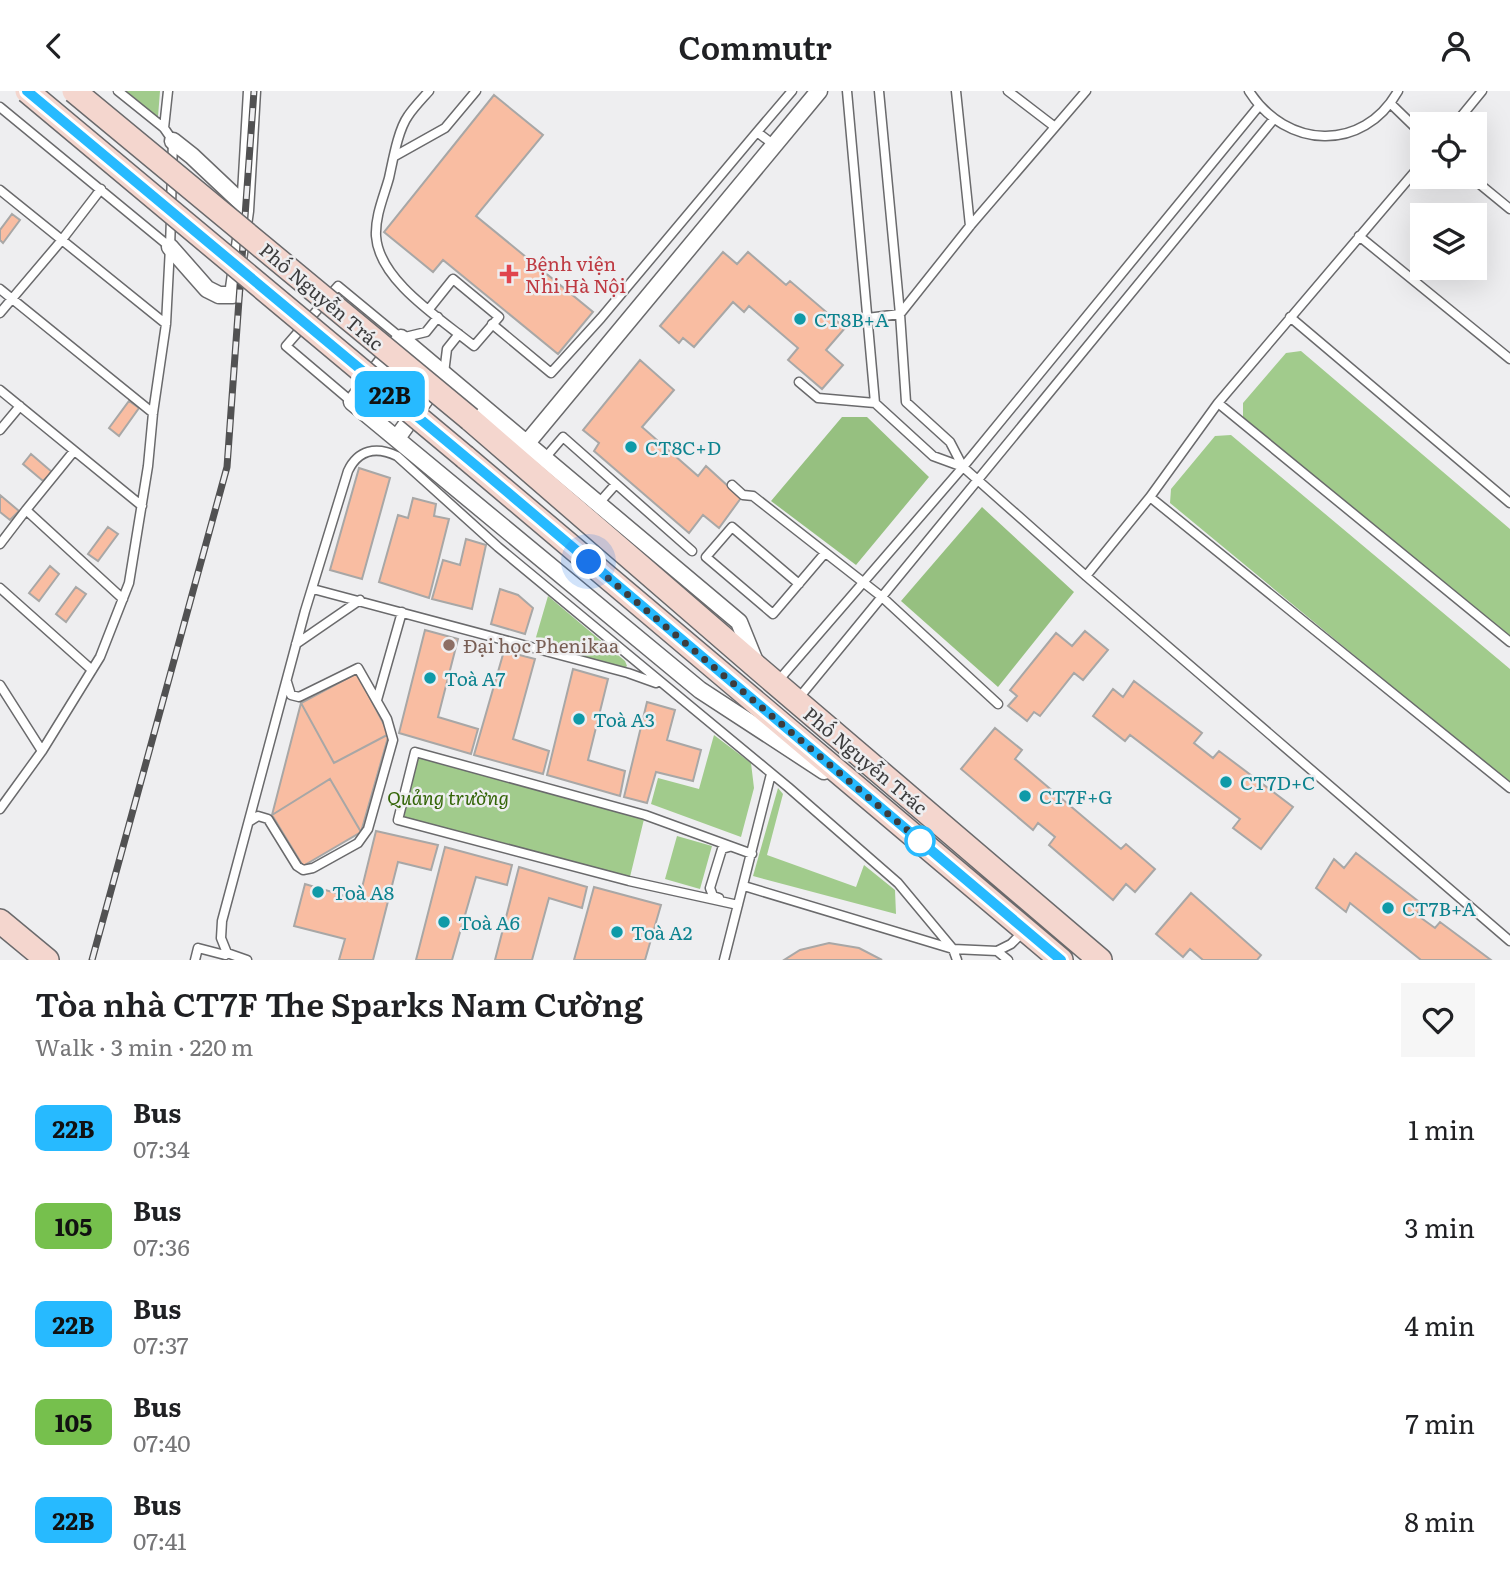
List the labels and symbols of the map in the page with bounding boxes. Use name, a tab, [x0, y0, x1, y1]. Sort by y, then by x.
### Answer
street label: Phố Nguyễn Trác	[254, 236, 390, 356]
place label: Bệnh viện Nhi Hà Nội	[525, 249, 626, 299]
marker: Bệnh viện Nhi Hà Nội	[499, 264, 519, 284]
place label: CT8B+A	[814, 305, 889, 333]
marker: CT8B+A	[792, 311, 808, 327]
line badge: 22B	[350, 371, 430, 417]
place label: CT8C+D	[645, 433, 721, 461]
marker: CT8C+D	[623, 439, 639, 455]
your location	[571, 544, 606, 579]
place label: Đại học Phenikaa	[463, 631, 620, 659]
marker: Đại học Phenikaa	[441, 637, 457, 653]
place label: Toà A7	[444, 664, 506, 692]
marker: Toà A7	[422, 670, 438, 686]
street label: Phố Nguyễn Trác	[798, 700, 934, 820]
place label: Toà A3	[593, 705, 655, 733]
marker: Toà A3	[571, 711, 587, 727]
place label: CT7D+C	[1240, 768, 1315, 796]
marker: CT7D+C	[1218, 774, 1234, 790]
place label: CT7F+G	[1039, 782, 1112, 810]
park label: Quảng trường	[387, 783, 509, 811]
marker: CT7F+G	[1017, 788, 1033, 804]
unlabelled marker	[905, 826, 935, 856]
place label: Toà A8	[332, 878, 394, 906]
marker: Toà A8	[310, 884, 326, 900]
place label: CT7B+A	[1402, 894, 1476, 922]
marker: CT7B+A	[1380, 900, 1396, 916]
place label: Toà A6	[458, 908, 520, 936]
marker: Toà A6	[436, 914, 452, 930]
place label: Toà A2	[631, 918, 692, 946]
marker: Toà A2	[609, 924, 625, 940]

